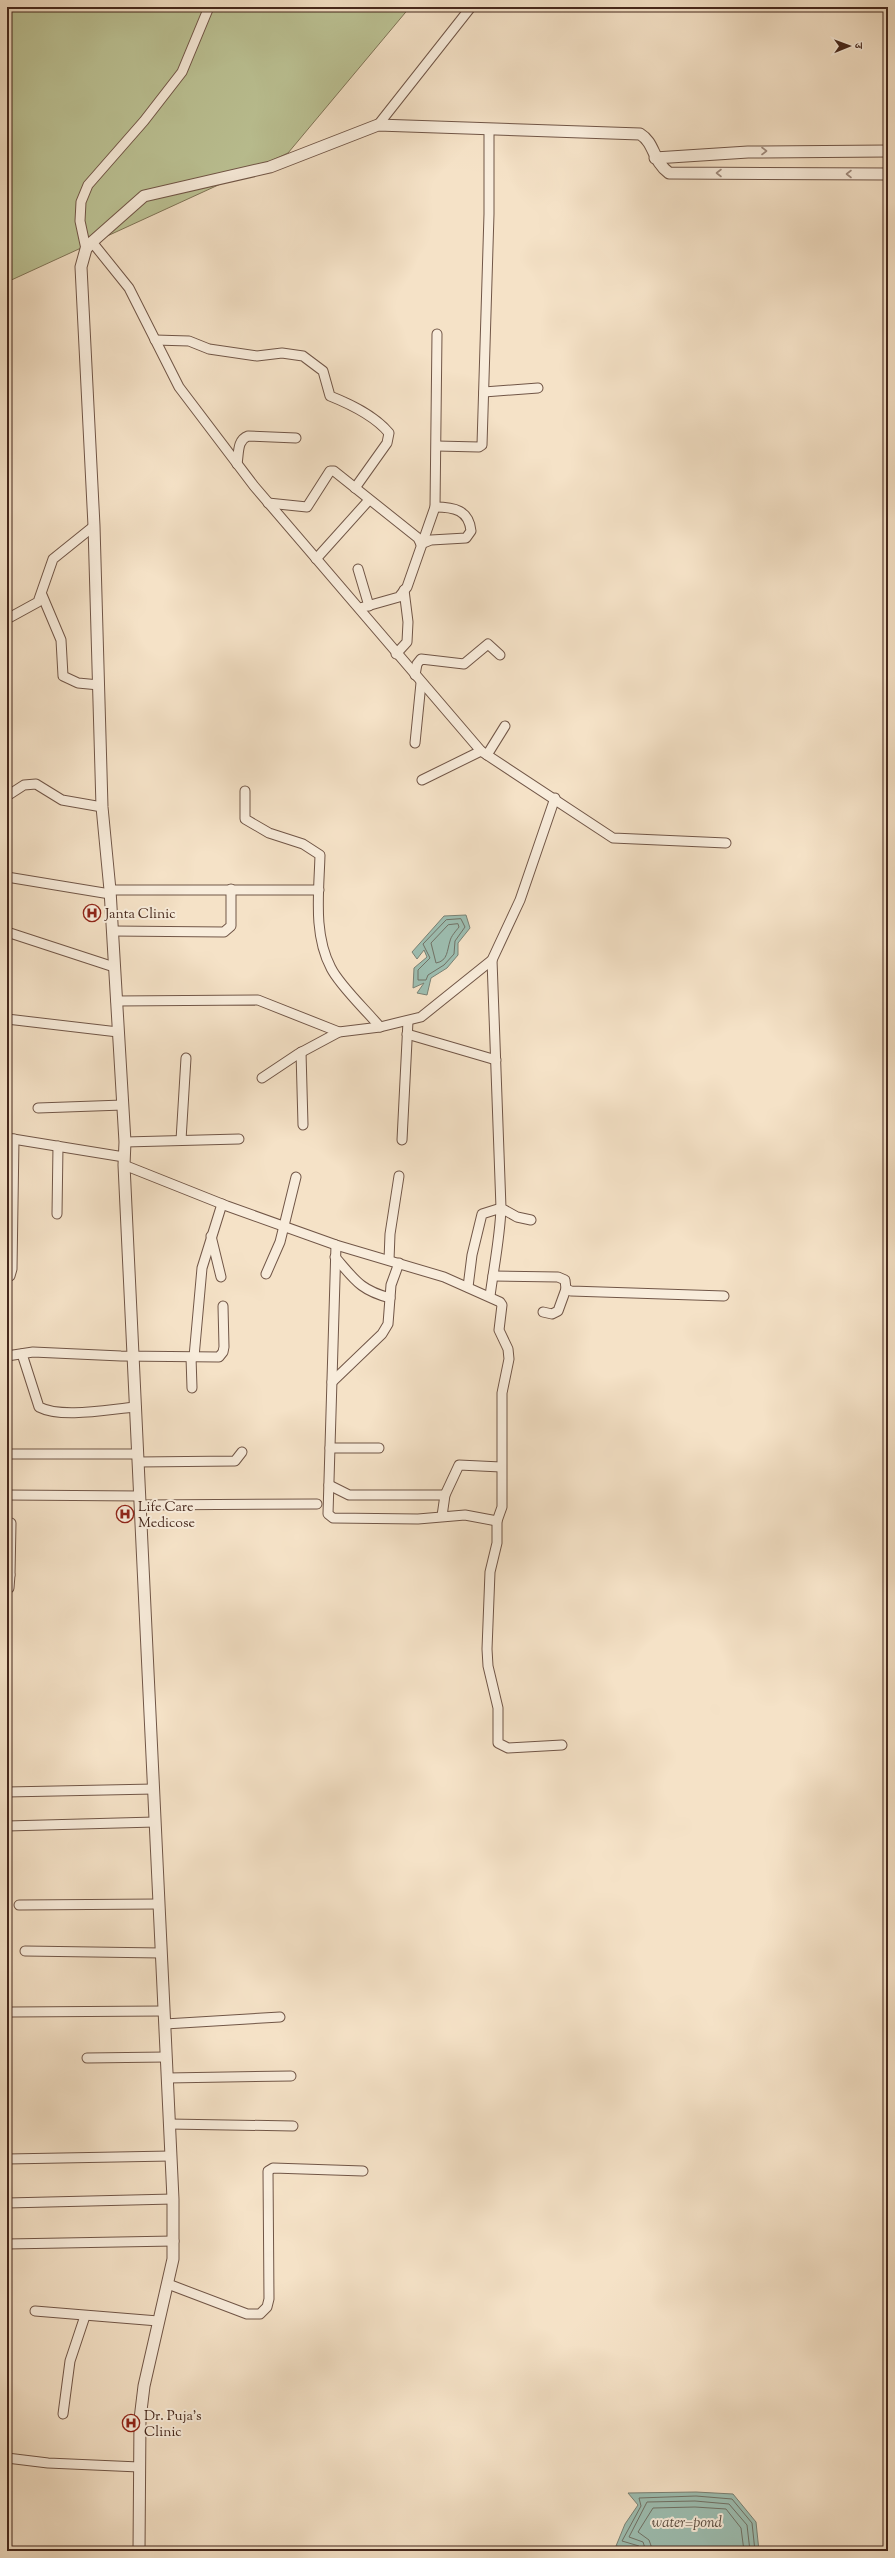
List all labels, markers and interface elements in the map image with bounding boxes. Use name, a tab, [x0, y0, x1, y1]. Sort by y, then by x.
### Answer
north arrow	[829, 26, 869, 66]
text: उ	[850, 42, 866, 50]
one-way arrow	[761, 147, 767, 156]
one-way arrow	[716, 169, 722, 177]
one-way arrow	[846, 170, 852, 178]
hospital icon: Janta Clinic	[82, 903, 102, 923]
place label: Janta Clinic	[104, 905, 176, 925]
place label: Life Care Medicose	[138, 1498, 195, 1534]
hospital icon: Life Care Medicose	[115, 1504, 135, 1524]
place label: Dr. Puja's Clinic	[144, 2407, 201, 2443]
hospital icon: Dr. Puja's Clinic	[121, 2413, 141, 2433]
water label: water=pond	[652, 2513, 723, 2534]

